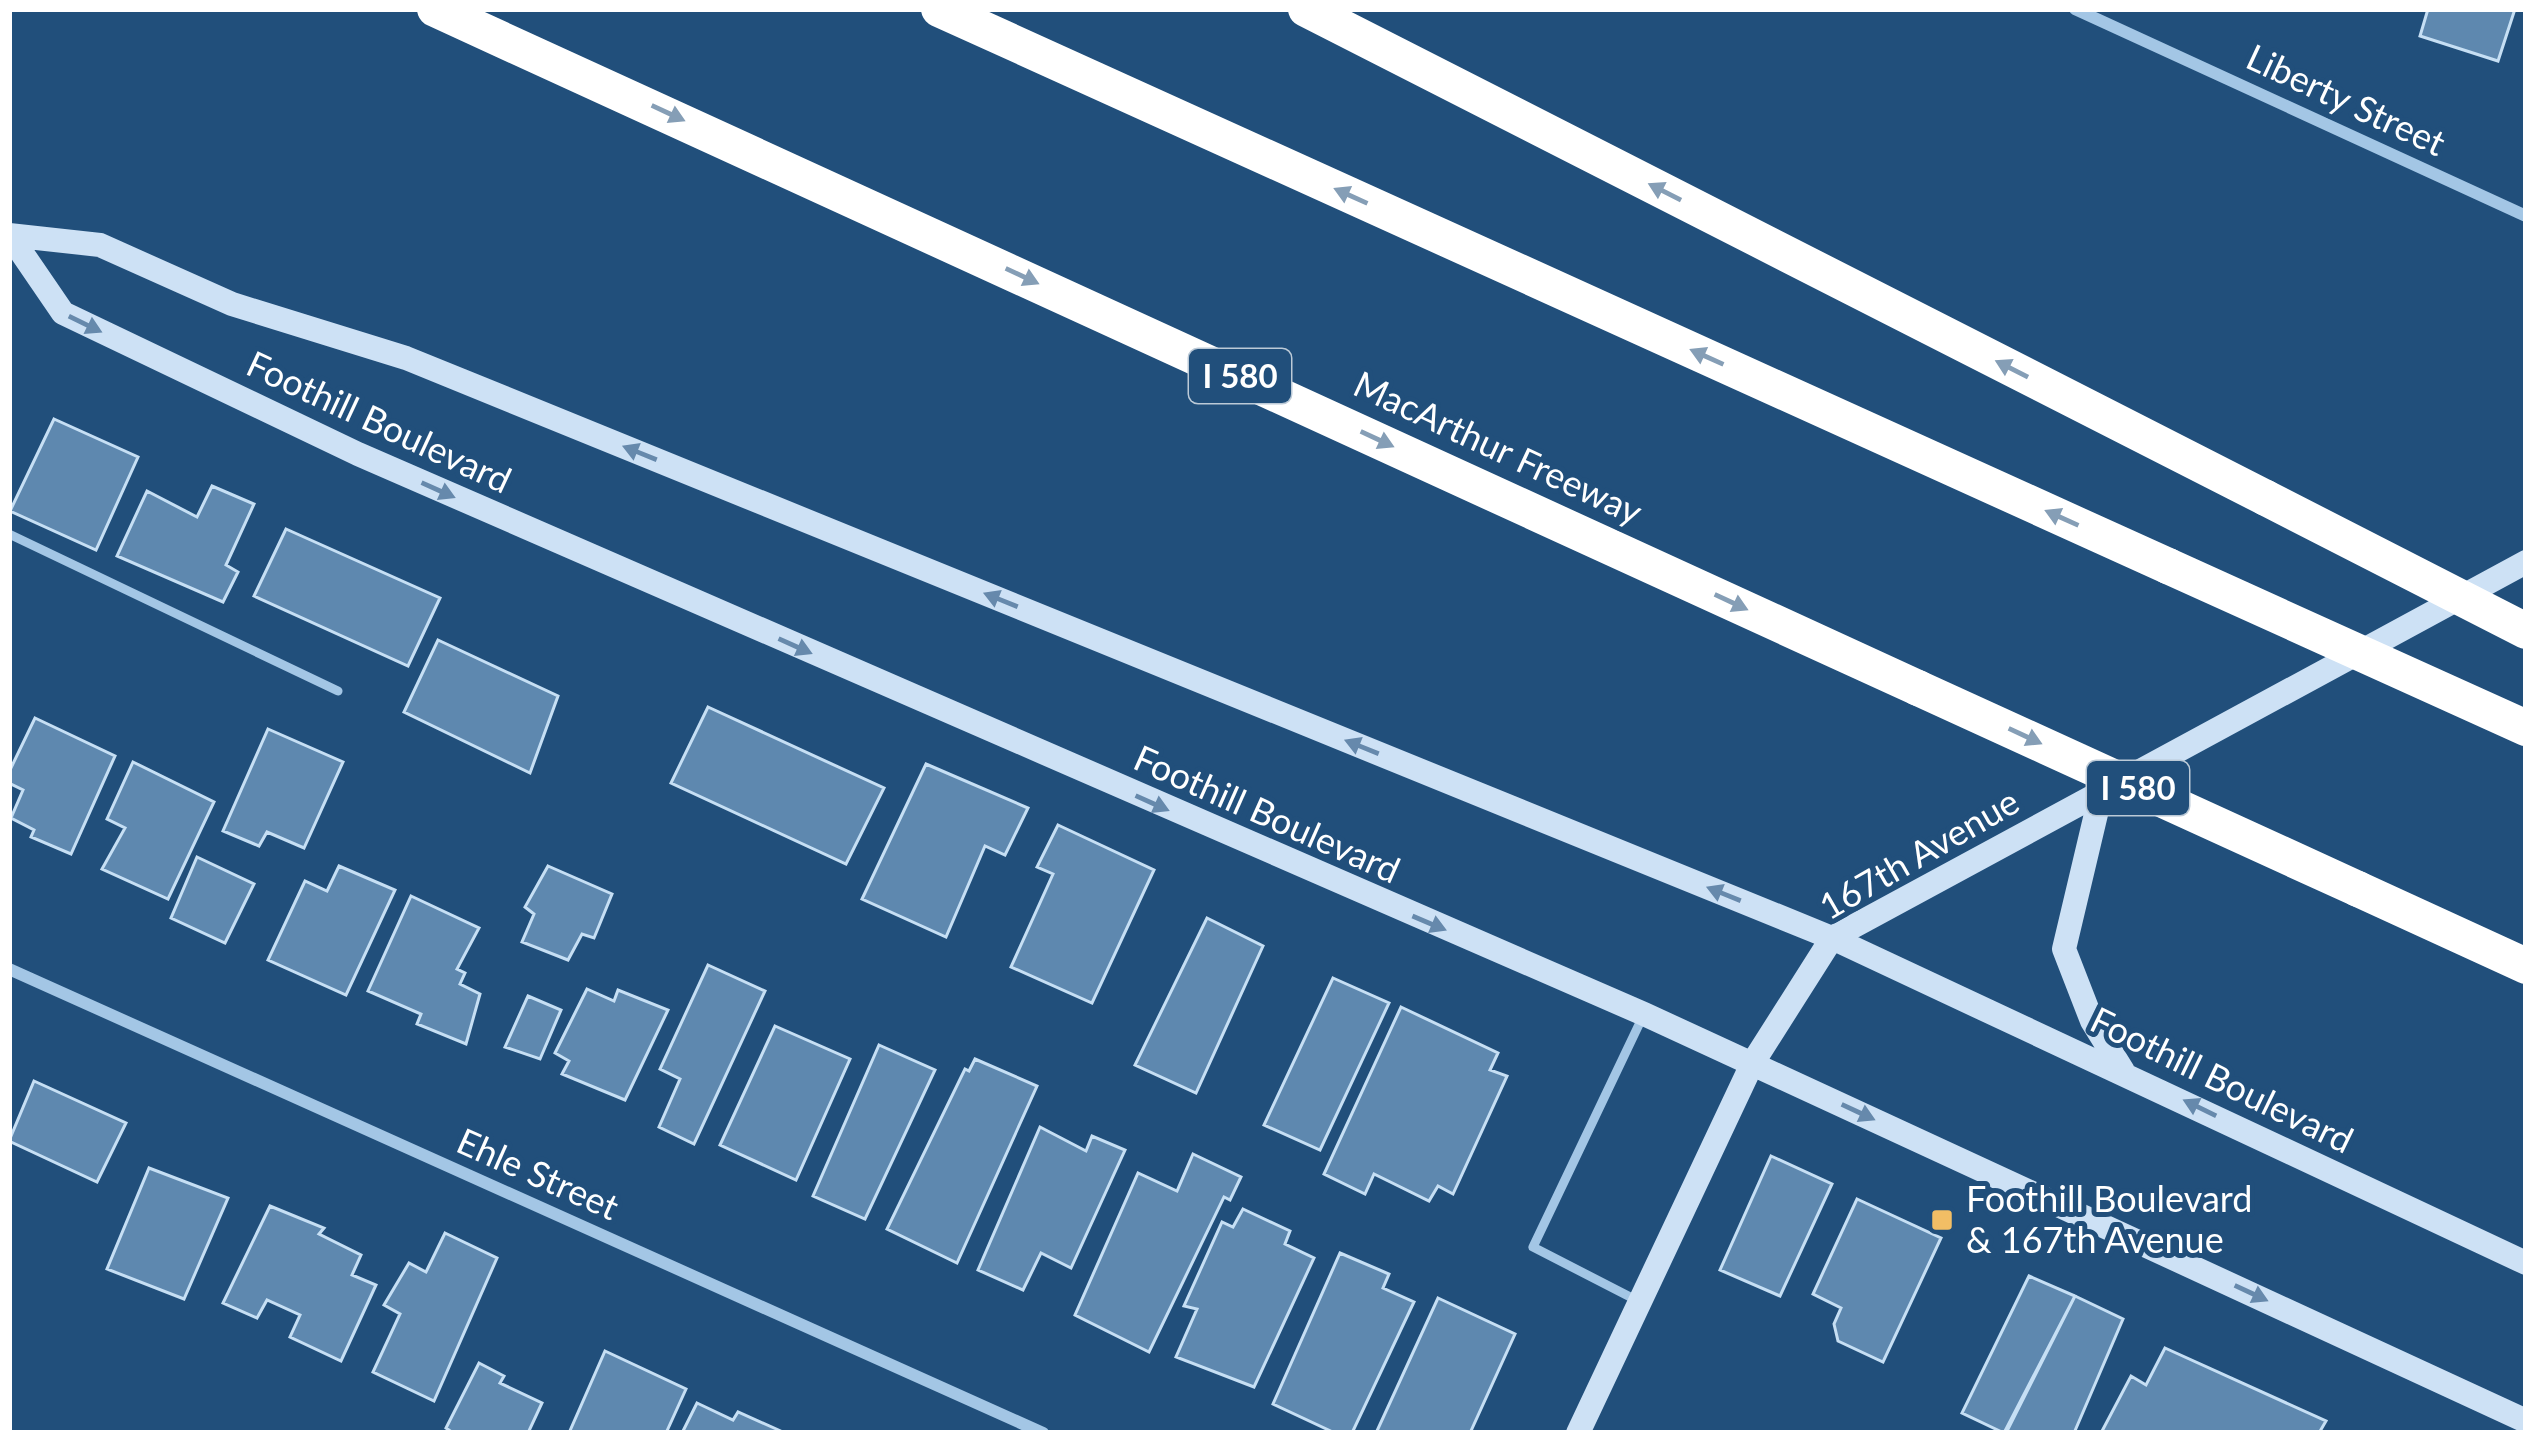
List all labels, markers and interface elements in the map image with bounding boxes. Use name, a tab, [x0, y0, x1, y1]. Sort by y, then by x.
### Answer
street label: Liberty Street	[2240, 34, 2453, 164]
one-way arrow	[651, 104, 686, 124]
one-way arrow	[1648, 182, 1682, 202]
one-way arrow	[1334, 185, 1369, 205]
one-way arrow	[1005, 266, 1040, 286]
one-way arrow	[68, 314, 103, 334]
street label: Foothill Boulevard	[240, 341, 518, 502]
one-way arrow	[1689, 346, 1724, 366]
road number: I 580	[1189, 349, 1291, 403]
one-way arrow	[1995, 359, 2030, 379]
street label: MacArthur Freeway	[1347, 361, 1650, 533]
one-way arrow	[1360, 429, 1395, 449]
one-way arrow	[622, 443, 658, 462]
one-way arrow	[421, 480, 456, 500]
one-way arrow	[2044, 507, 2079, 527]
one-way arrow	[983, 590, 1019, 609]
one-way arrow	[1714, 592, 1749, 612]
one-way arrow	[778, 637, 813, 657]
one-way arrow	[2008, 726, 2043, 746]
street label: Foothill Boulevard	[1128, 735, 1407, 891]
one-way arrow	[1344, 737, 1380, 756]
road number: I 580	[2087, 761, 2189, 815]
street label: 167th Avenue	[1811, 778, 2026, 928]
one-way arrow	[1135, 794, 1170, 814]
one-way arrow	[1705, 884, 1741, 903]
one-way arrow	[1412, 914, 1448, 933]
street label: Foothill Boulevard	[2084, 997, 2361, 1162]
one-way arrow	[2183, 1099, 2217, 1119]
one-way arrow	[1841, 1103, 1876, 1123]
street label: Ehle Street	[451, 1118, 626, 1228]
place label: Foothill Boulevard & 167th Avenue	[1966, 1176, 2252, 1261]
marker: Foothill Boulevard & 167th Avenue	[1929, 1207, 1955, 1233]
one-way arrow	[2234, 1283, 2269, 1303]

